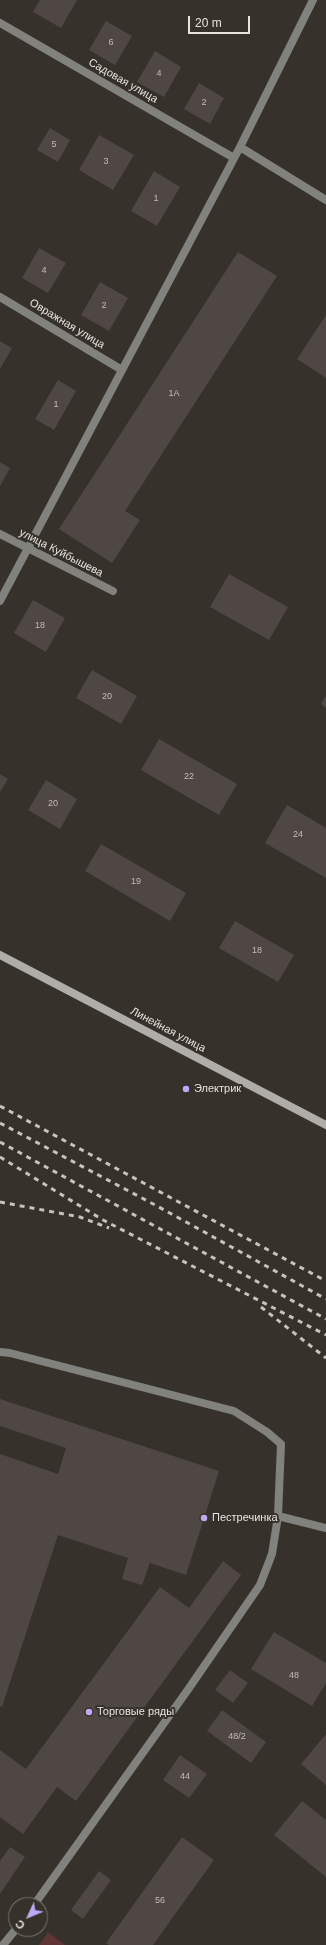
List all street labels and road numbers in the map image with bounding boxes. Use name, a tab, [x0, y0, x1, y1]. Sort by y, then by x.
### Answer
street label: Садовая улица	[86, 56, 160, 106]
street label: Овражная улица	[27, 296, 107, 352]
street label: улица Куйбышева	[17, 526, 105, 580]
street label: Линейная улица	[128, 1005, 208, 1055]

